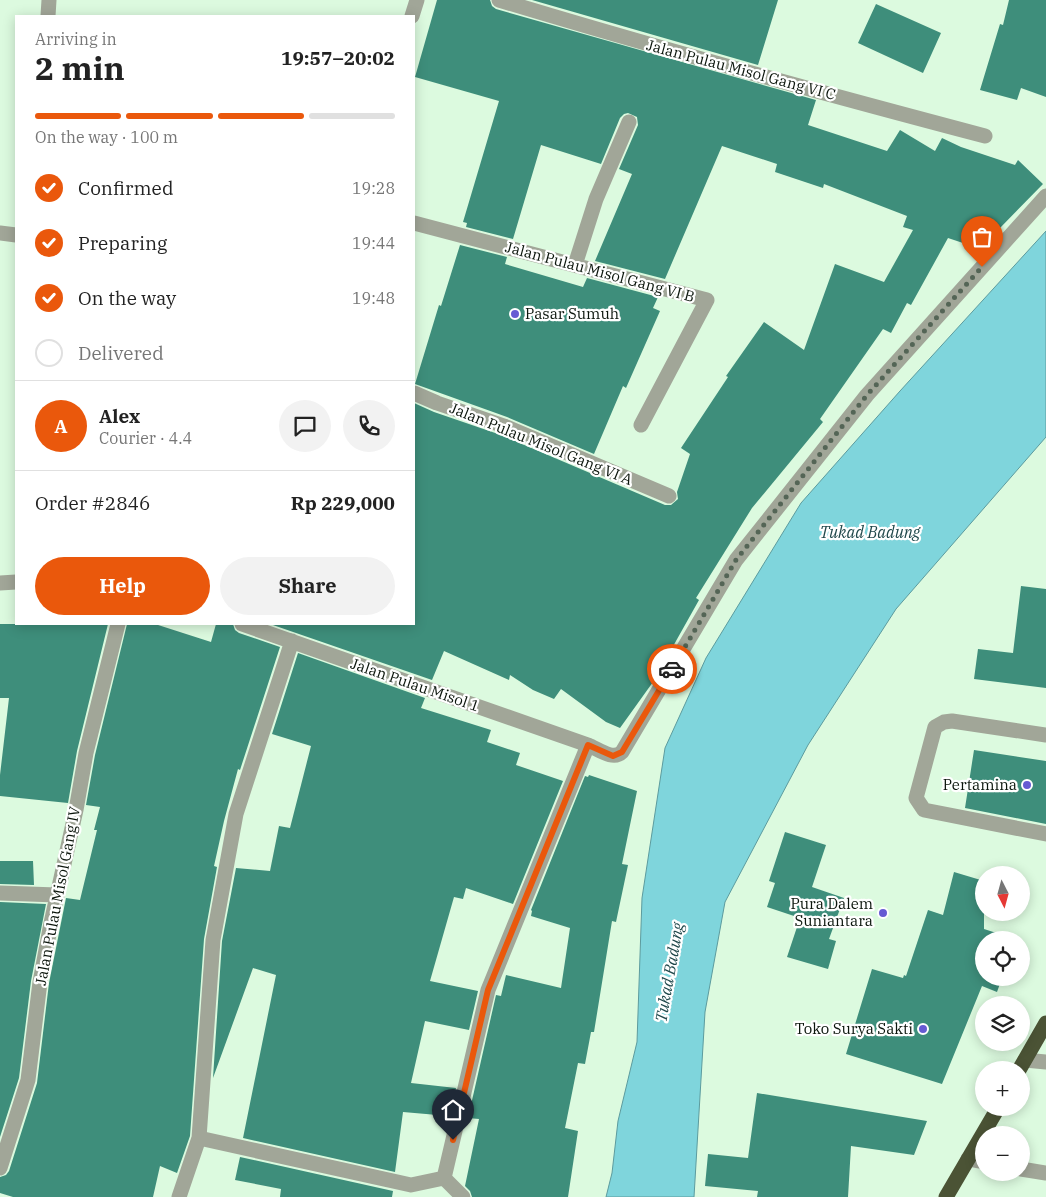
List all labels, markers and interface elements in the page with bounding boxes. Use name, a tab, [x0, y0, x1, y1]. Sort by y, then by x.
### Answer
text: Arriving in	[35, 29, 117, 49]
street label: Jalan Pulau Misol Gang VI C	[644, 35, 838, 104]
text: 19:57–20:02	[281, 46, 395, 70]
text: 2 min	[35, 47, 125, 89]
text: On the way · 100 m	[35, 127, 178, 147]
icon: check	[35, 174, 63, 202]
text: Confirmed	[78, 176, 173, 200]
text: 19:28	[352, 178, 395, 198]
pin	[961, 216, 1003, 267]
icon: bag	[968, 223, 996, 251]
icon: check	[35, 229, 63, 257]
text: Preparing	[78, 231, 167, 255]
text: 19:44	[352, 233, 395, 253]
street label: Jalan Pulau Misol Gang VI B	[503, 237, 697, 306]
icon: check	[35, 284, 63, 312]
text: On the way	[78, 286, 176, 310]
text: 19:48	[352, 288, 395, 308]
place label: Pasar Sumuh	[525, 304, 619, 323]
marker: Pasar Sumuh	[509, 308, 521, 320]
text: Delivered	[78, 341, 164, 365]
street label: Jalan Pulau Misol Gang VI A	[447, 398, 636, 489]
button: chat	[279, 400, 331, 452]
button: phone	[343, 400, 395, 452]
text: Alex	[99, 404, 140, 428]
text: A	[54, 414, 68, 438]
text: Courier · 4.4	[99, 428, 192, 448]
text: Order #2846	[35, 491, 150, 515]
text: Rp 229,000	[291, 491, 395, 515]
water label: Tukad Badung	[820, 522, 921, 542]
button: Help	[35, 557, 210, 615]
button: Share	[220, 557, 395, 615]
courier	[647, 644, 697, 694]
street label: Jalan Pulau Misol 1	[348, 654, 482, 716]
icon: car	[658, 655, 686, 683]
place label: Pertamina	[943, 775, 1017, 794]
marker: Pertamina	[1021, 779, 1033, 791]
street label: Jalan Pulau Misol Gang IV	[31, 805, 84, 987]
north arrow	[975, 866, 1030, 921]
map controls	[975, 866, 1030, 1181]
place label: Pura Dalem Suniantara	[790, 894, 873, 930]
marker: Pura Dalem Suniantara	[877, 907, 889, 919]
water label: Tukad Badung	[650, 920, 688, 1023]
button: locate	[975, 931, 1030, 986]
button: layers	[975, 996, 1030, 1051]
place label: Toko Surya Sakti	[795, 1019, 913, 1038]
marker: Toko Surya Sakti	[917, 1023, 929, 1035]
button: +	[975, 1061, 1030, 1116]
pin	[432, 1089, 474, 1140]
icon: home	[439, 1096, 467, 1124]
button: −	[975, 1126, 1030, 1181]

